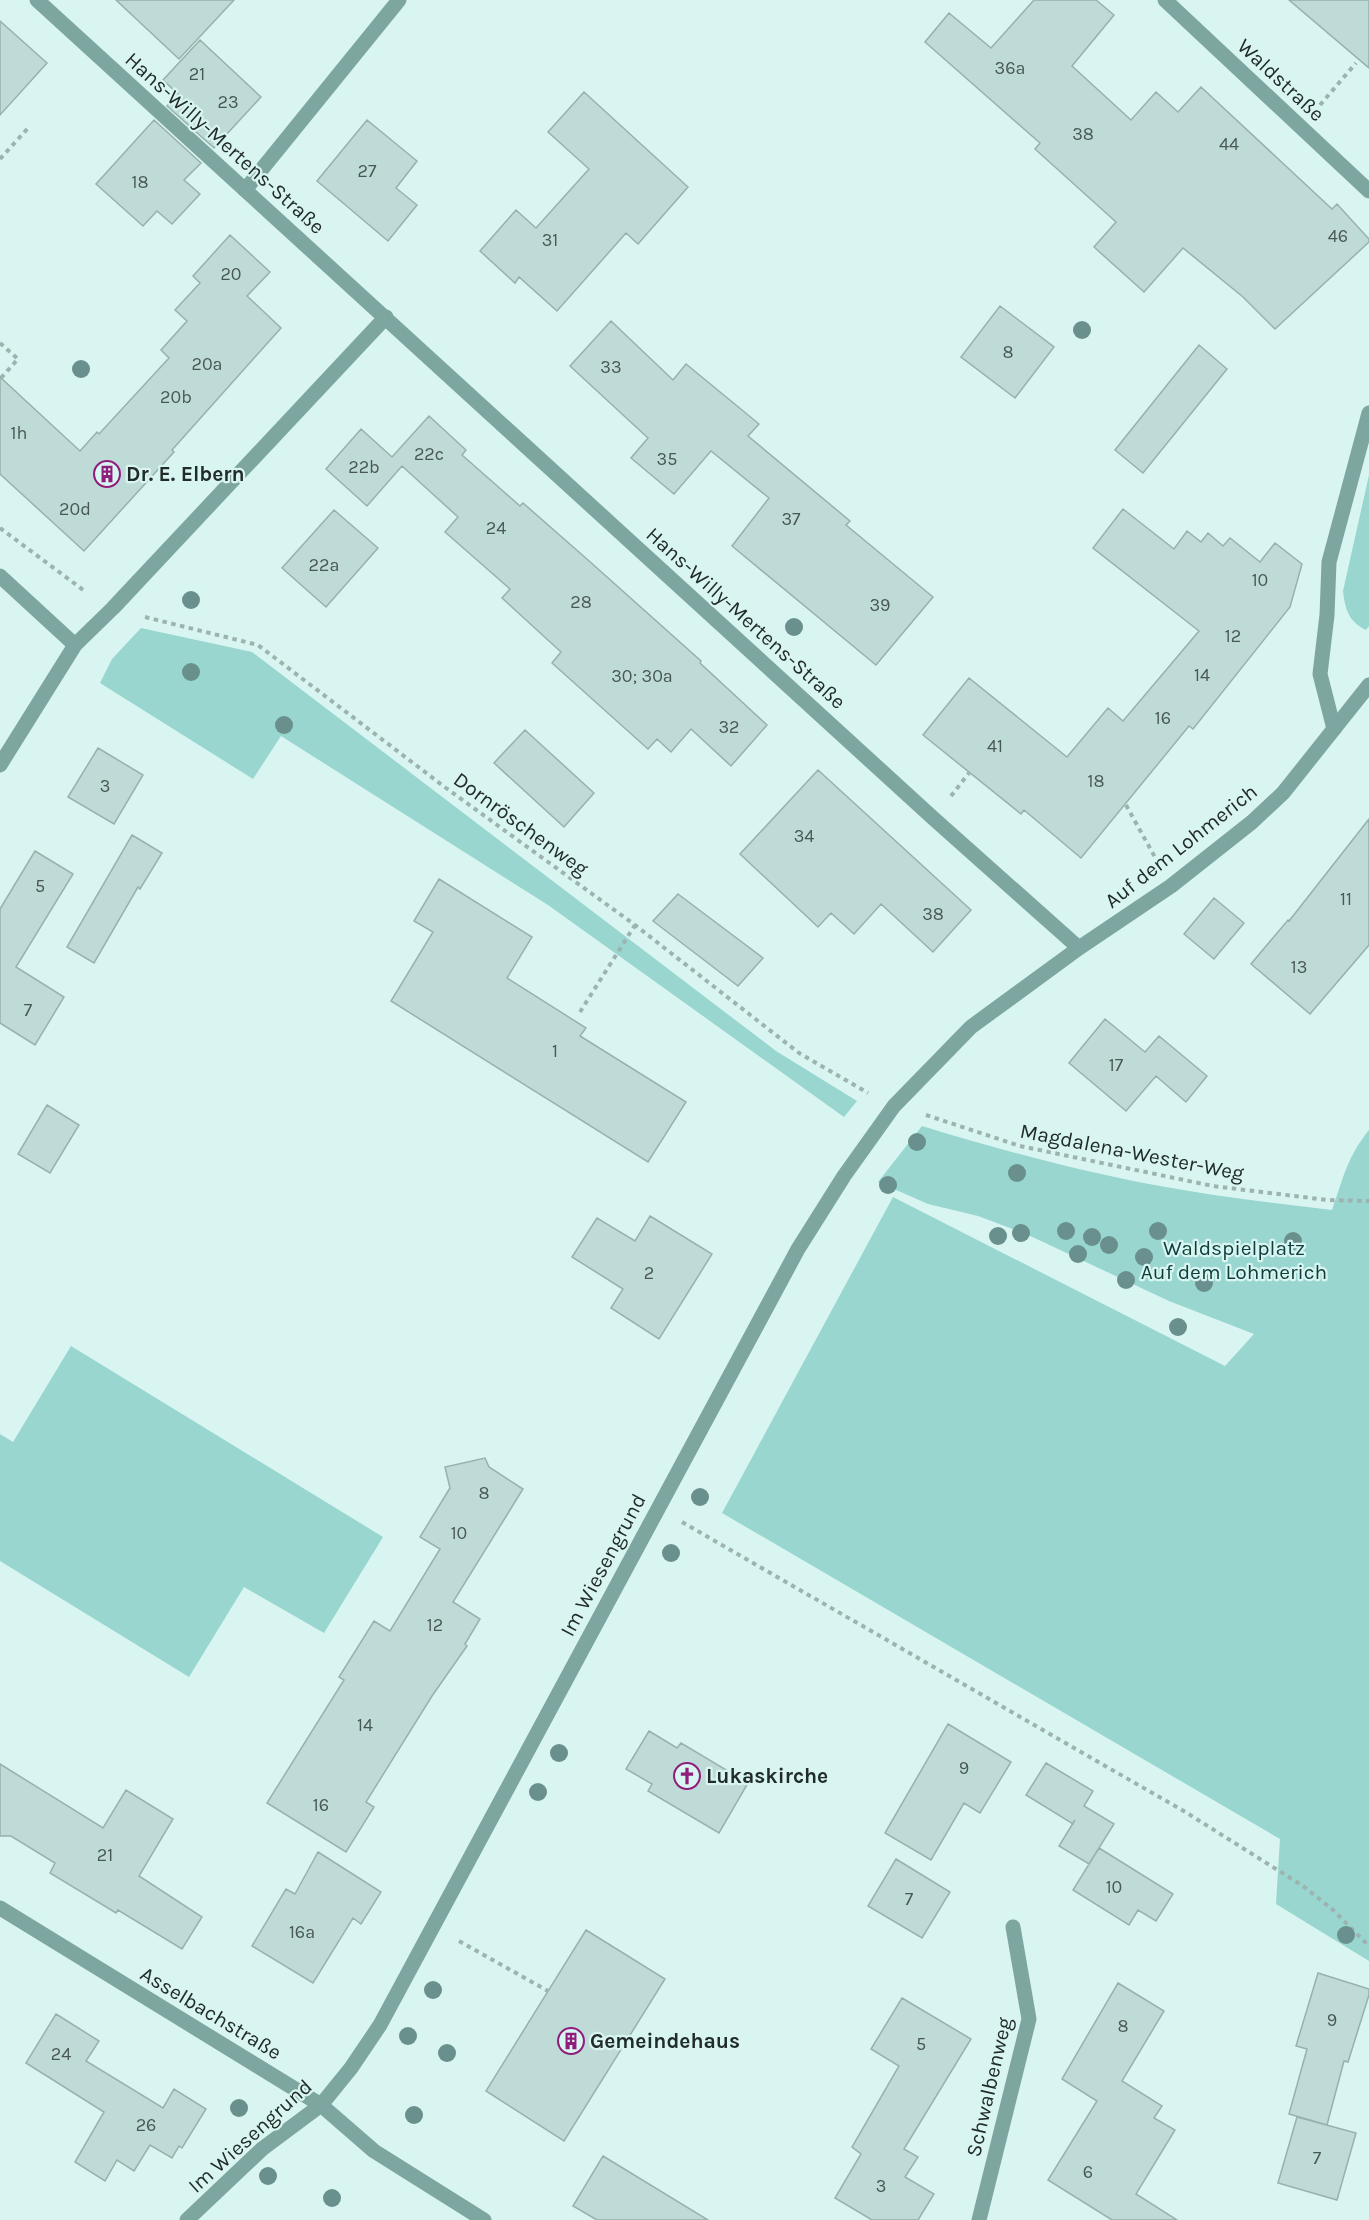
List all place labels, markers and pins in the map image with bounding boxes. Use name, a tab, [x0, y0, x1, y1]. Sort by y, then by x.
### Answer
building icon: Dr. E. Elbern	[92, 459, 122, 489]
place label: Dr. E. Elbern	[126, 462, 245, 486]
church icon: Lukaskirche	[672, 1761, 702, 1791]
place label: Lukaskirche	[706, 1764, 828, 1788]
building icon: Gemeindehaus	[556, 2026, 586, 2056]
place label: Gemeindehaus	[590, 2029, 740, 2053]

